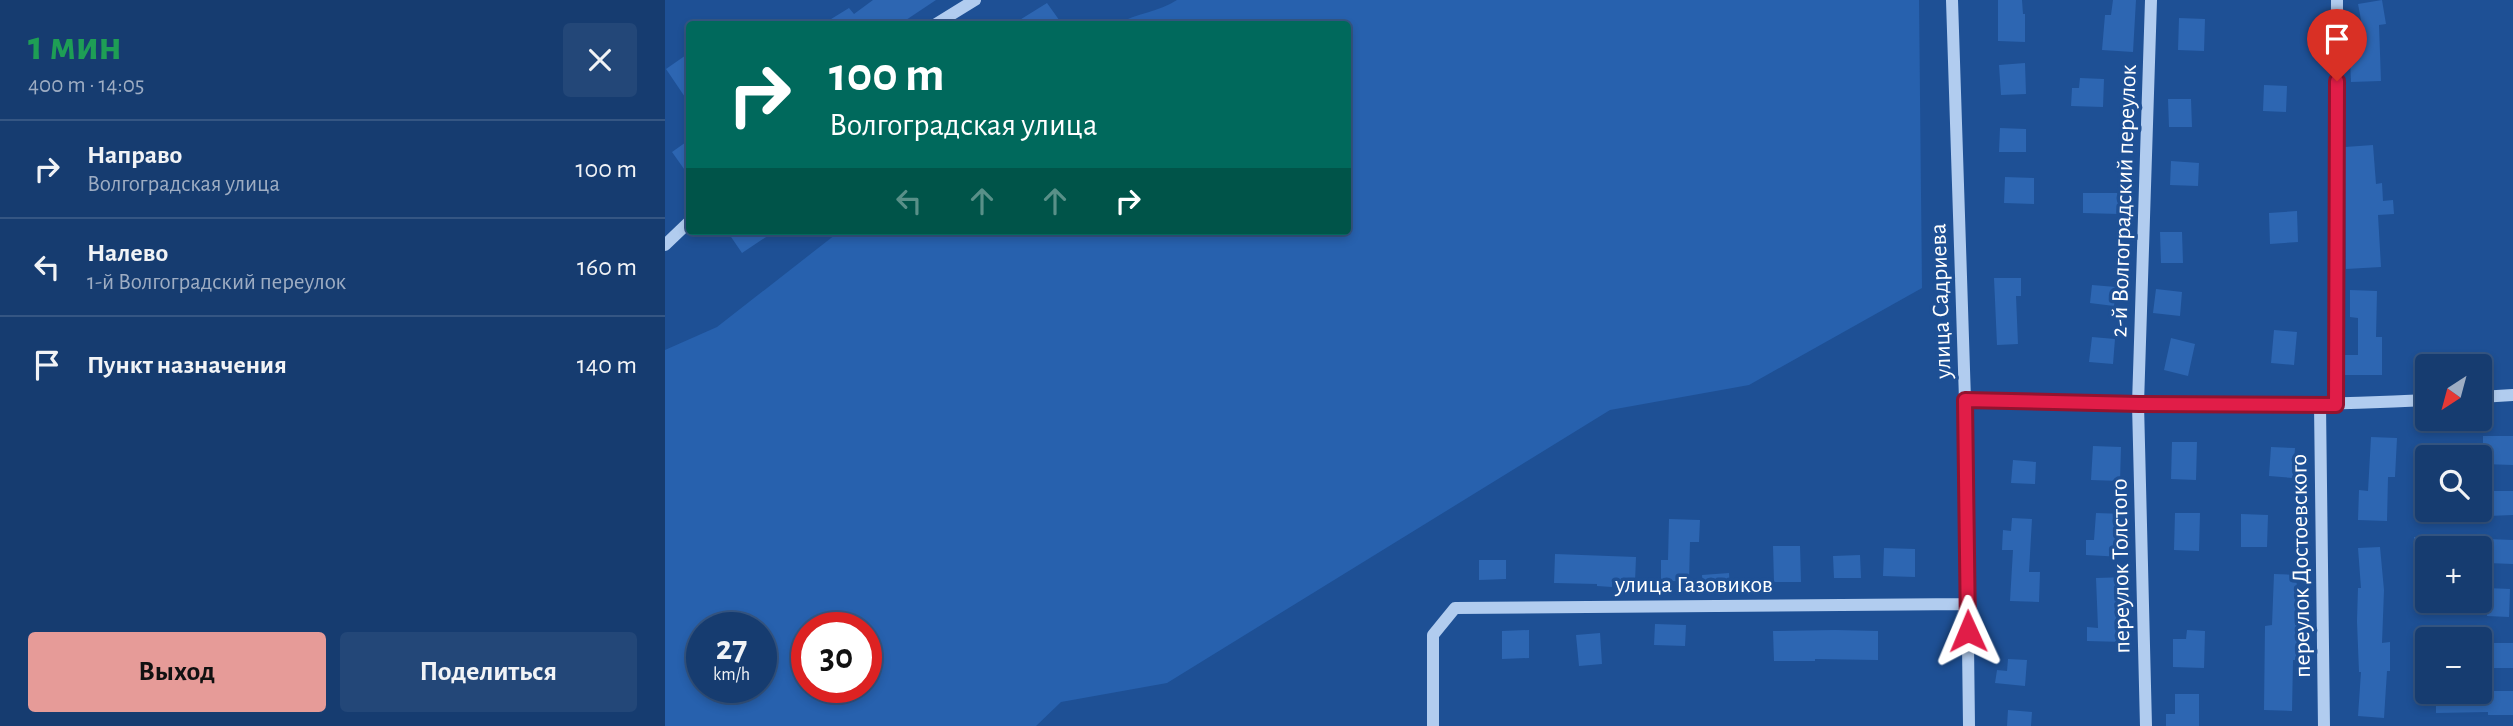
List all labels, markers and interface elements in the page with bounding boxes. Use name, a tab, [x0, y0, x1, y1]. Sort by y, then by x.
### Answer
pin	[2307, 9, 2367, 81]
icon: arrive	[2318, 20, 2356, 58]
button: close	[563, 23, 637, 97]
text: 1 мин	[28, 25, 122, 67]
icon: right	[714, 49, 805, 140]
text: 100 m	[829, 51, 945, 100]
street label: 2-й Волгоградский переулок	[2107, 64, 2141, 338]
text: 400 m · 14:05	[28, 74, 144, 97]
text: Волгоградская улица	[829, 109, 1098, 141]
text: Направо	[87, 142, 182, 168]
icon: right	[28, 150, 66, 188]
text: 100 m	[576, 156, 637, 182]
text: Волгоградская улица	[87, 173, 280, 196]
icon: left	[890, 182, 928, 220]
icon: ahead	[963, 182, 1001, 220]
icon: ahead	[1036, 182, 1074, 220]
icon: right	[1109, 182, 1147, 220]
street label: улица Садриева	[1926, 223, 1956, 380]
text: Налево	[87, 240, 168, 266]
icon: left	[28, 248, 66, 286]
text: 160 m	[577, 254, 637, 280]
text: 1-й Волгоградский переулок	[87, 271, 346, 294]
icon: arrive	[28, 346, 66, 384]
text: Пункт назначения	[87, 352, 287, 378]
text: 140 m	[577, 352, 637, 378]
north arrow	[2415, 354, 2492, 430]
map controls	[2415, 354, 2492, 704]
button: search	[2415, 445, 2492, 522]
street label: переулок Достоевского	[2287, 454, 2315, 678]
street label: переулок Толстого	[2107, 478, 2135, 654]
button: +	[2415, 536, 2492, 613]
street label: улица Газовиков	[1614, 573, 1773, 597]
position arrow	[1931, 594, 2005, 668]
speed limit sign: 30	[791, 612, 882, 703]
button: −	[2415, 627, 2492, 704]
text: 27	[716, 631, 747, 666]
button: Выход	[28, 632, 326, 712]
button: Поделиться	[340, 632, 637, 712]
text: km/h	[713, 666, 750, 684]

